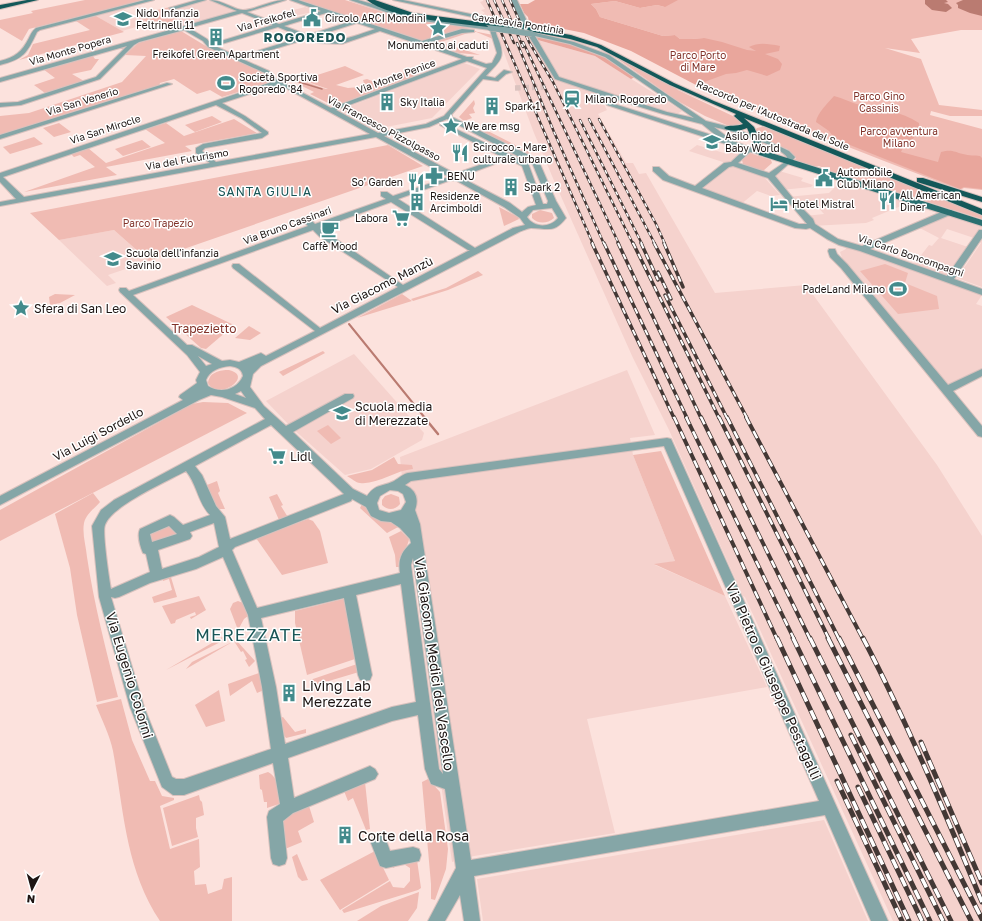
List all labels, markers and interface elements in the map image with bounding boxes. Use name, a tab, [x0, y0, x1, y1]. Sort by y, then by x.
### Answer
street label: Via Freikofel	[236, 6, 296, 34]
place label: Nido Infanzia Feltrinelli 11	[136, 7, 199, 31]
public building icon: Circolo ARCI Mondini	[302, 8, 322, 28]
school or university icon: Nido Infanzia Feltrinelli 11	[113, 9, 133, 29]
street label: Cavalcavia Pontinia	[471, 10, 565, 36]
place label: Circolo ARCI Mondini	[325, 12, 426, 24]
place icon: Monumento ai caduti	[428, 18, 448, 38]
building icon: Freikofel Green Apartment	[206, 27, 226, 47]
district label: ROGOREDO	[263, 29, 347, 45]
street label: Via Monte Popera	[28, 33, 112, 67]
place label: Monumento ai caduti	[388, 39, 488, 51]
place label: Freikofel Green Apartment	[152, 48, 280, 60]
park label: Parco Porto di Mare	[670, 49, 726, 73]
street label: Via Monte Penice	[355, 56, 437, 96]
place label: Società Sportiva Rogoredo '84	[239, 71, 318, 95]
sports icon: Società Sportiva Rogoredo '84	[216, 73, 236, 93]
street label: Raccordo per l'Autostrada del Sole	[695, 77, 851, 153]
street label: Via San Venerio	[45, 84, 119, 118]
station icon: Milano Rogoredo	[562, 89, 582, 109]
park label: Parco Gino Cassinis	[853, 90, 905, 114]
building icon: Sky Italia	[377, 92, 397, 112]
street label: Via Francesco Pizzolpasso	[325, 93, 443, 163]
place label: Milano Rogoredo	[585, 93, 666, 105]
place label: Sky Italia	[400, 96, 445, 108]
building icon: Spark 1	[482, 96, 502, 116]
place label: Spark 1	[505, 100, 540, 112]
street label: Via San Mirocle	[68, 112, 142, 146]
place icon: We are msg	[441, 116, 461, 136]
place label: We are msg	[464, 120, 520, 132]
park label: Parco avventura Milano	[860, 125, 938, 149]
place label: Asilo nido Baby World	[725, 130, 780, 154]
school or university icon: Asilo nido Baby World	[702, 132, 722, 152]
place label: Scirocco - Mare culturale urbano	[473, 141, 552, 165]
restaurant icon: Scirocco - Mare culturale urbano	[450, 143, 470, 163]
street label: Via del Futurismo	[145, 146, 229, 172]
pharmacy icon: BENU	[424, 166, 444, 186]
place label: Automobile Club Milano	[837, 166, 894, 190]
public building icon: Automobile Club Milano	[814, 168, 834, 188]
place label: BENU	[447, 170, 475, 182]
restaurant icon: So' Garden	[406, 172, 426, 192]
place label: So' Garden	[351, 176, 403, 188]
building icon: Spark 2	[501, 177, 521, 197]
place label: Spark 2	[524, 181, 560, 193]
district label: SANTA GIULIA	[218, 184, 312, 199]
place label: All American Diner	[900, 189, 961, 213]
place label: Residenze Arcimboldi	[430, 190, 482, 214]
restaurant icon: All American Diner	[877, 191, 897, 211]
building icon: Residenze Arcimboldi	[407, 192, 427, 212]
hotel icon: Hotel Mistral	[769, 194, 789, 214]
place label: Hotel Mistral	[792, 198, 854, 210]
street label: Via Bruno Cassinari	[241, 203, 333, 247]
supermarket icon: Labora	[391, 208, 411, 228]
place label: Labora	[355, 212, 388, 224]
park label: Parco Trapezio	[123, 217, 193, 229]
cafe icon: Caffè Mood	[320, 219, 340, 239]
street label: Via Carlo Boncompagni	[856, 231, 966, 279]
place label: Caffè Mood	[303, 240, 357, 252]
place label: Scuola dell'infanzia Savinio	[126, 247, 219, 271]
school or university icon: Scuola dell'infanzia Savinio	[103, 249, 123, 269]
street label: Via Giacomo Manzù	[329, 253, 435, 317]
sports icon: PadeLand Milano	[888, 279, 908, 299]
place label: PadeLand Milano	[802, 283, 885, 295]
place icon: Sfera di San Leo	[11, 298, 31, 318]
place label: Sfera di San Leo	[34, 301, 126, 316]
park label: Trapezietto	[171, 321, 237, 336]
place label: Scuola media di Merezzate	[355, 399, 432, 428]
school or university icon: Scuola media di Merezzate	[332, 403, 352, 423]
street label: Via Luigi Sordello	[50, 404, 146, 464]
supermarket icon: Lidl	[267, 446, 287, 466]
place label: Lidl	[290, 449, 311, 464]
street label: Via Giacomo Medici del Vascello	[412, 556, 458, 772]
street label: Via Pietro e Giuseppe Pestagalli	[723, 580, 825, 782]
street label: Via Eugenio Colorni	[103, 610, 157, 740]
district label: MEREZZATE	[195, 624, 303, 645]
place label: Living Lab Merezzate	[302, 677, 372, 710]
building icon: Living Lab Merezzate	[279, 683, 299, 703]
building icon: Corte della Rosa	[335, 825, 355, 845]
place label: Corte della Rosa	[358, 827, 469, 844]
north arrow	[12, 869, 52, 909]
text: N	[26, 893, 36, 906]

